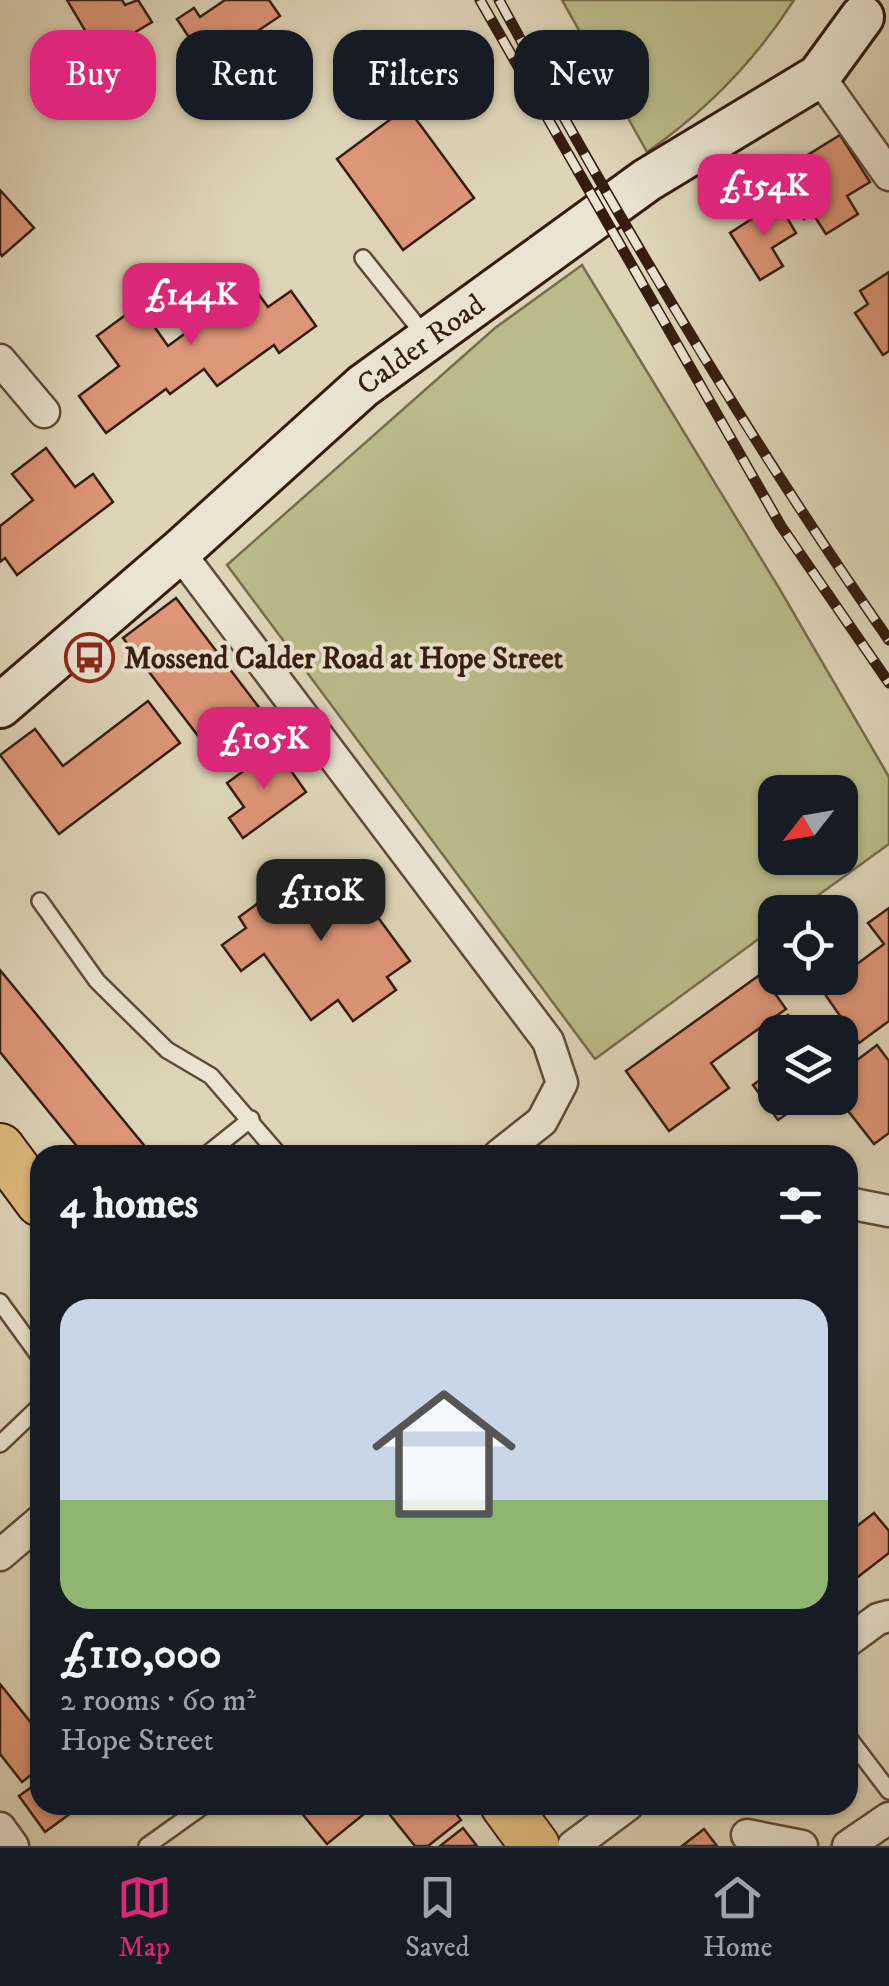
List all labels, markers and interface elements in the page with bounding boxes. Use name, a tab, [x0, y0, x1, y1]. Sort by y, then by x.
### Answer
chip: Buy	[30, 30, 156, 120]
chip: Rent	[176, 30, 313, 120]
chip: Filters	[333, 30, 494, 120]
chip: New	[514, 30, 649, 120]
pin: £154K	[694, 154, 834, 239]
text: £154K	[720, 166, 808, 206]
pin: £144K	[121, 263, 261, 348]
text: £144K	[144, 275, 238, 315]
street label: Calder Road	[350, 287, 493, 404]
bus stop icon: Mossend Calder Road at Hope Street	[63, 632, 115, 684]
place label: Mossend Calder Road at Hope Street	[124, 641, 564, 678]
pin: £105K	[194, 707, 334, 792]
text: £105K	[219, 719, 309, 759]
north arrow	[758, 775, 858, 875]
map controls	[758, 775, 858, 1115]
pin: £110K	[251, 859, 391, 944]
text: £110K	[278, 871, 364, 911]
button: locate	[758, 895, 858, 995]
button: layers	[758, 1015, 858, 1115]
icon: filters	[773, 1178, 828, 1233]
text: 4 homes	[60, 1179, 198, 1231]
icon: home	[354, 1364, 534, 1544]
text: £110,000	[60, 1629, 222, 1681]
text: 2 rooms · 60 m²	[60, 1681, 256, 1721]
text: Hope Street	[60, 1721, 214, 1761]
tab: Map	[117, 1870, 172, 1965]
tab: Saved	[405, 1870, 470, 1965]
tab: Home	[703, 1870, 772, 1965]

